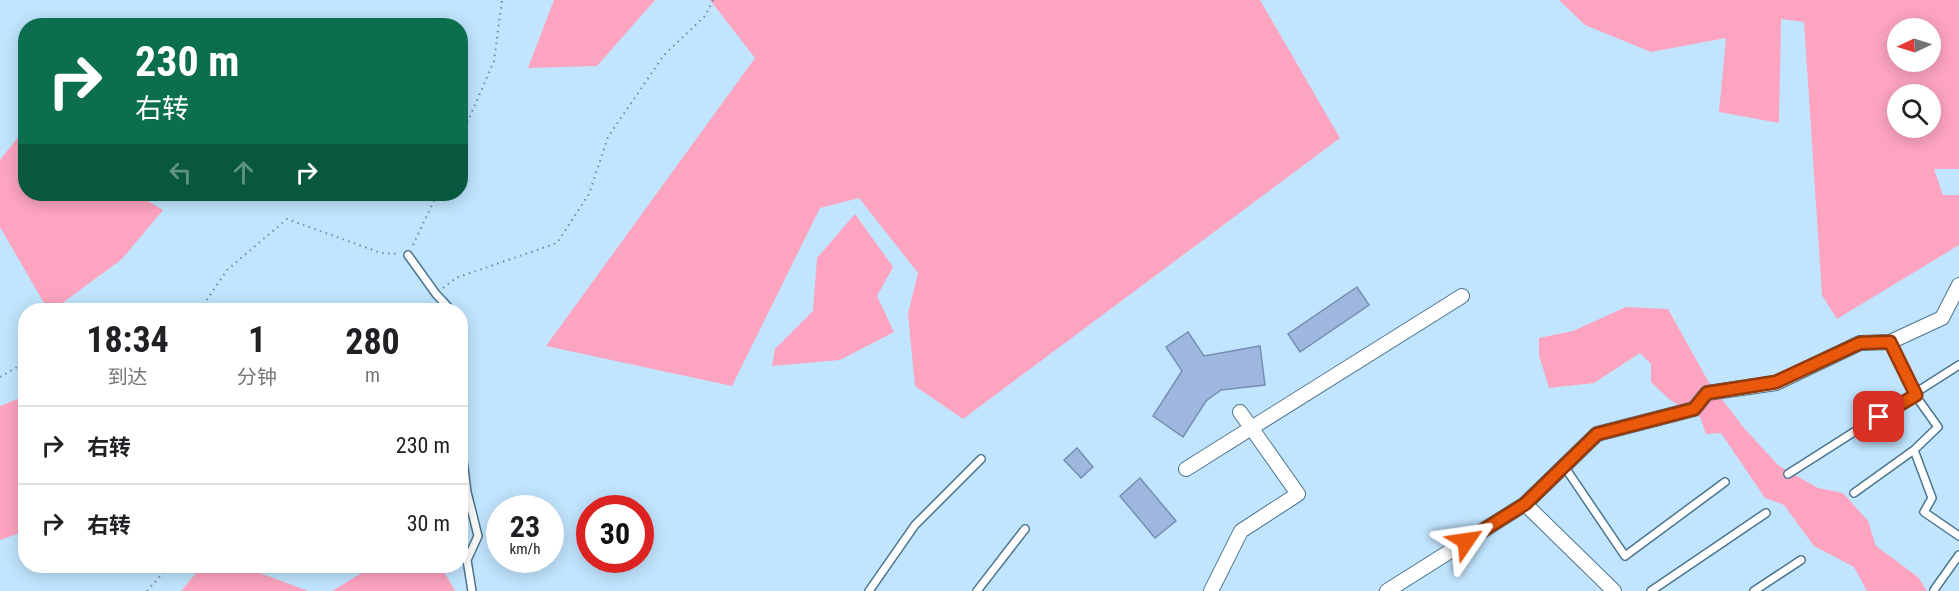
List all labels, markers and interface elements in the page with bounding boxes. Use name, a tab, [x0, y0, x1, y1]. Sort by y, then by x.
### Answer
north arrow	[1887, 18, 1941, 72]
map controls	[1887, 18, 1941, 138]
text: 230 m	[135, 37, 240, 86]
icon: right	[36, 42, 114, 120]
button: search	[1887, 84, 1941, 138]
text: 右转	[135, 93, 189, 125]
icon: left	[164, 156, 197, 189]
icon: ahead	[227, 156, 260, 189]
icon: right	[290, 156, 323, 189]
text: 18:34	[86, 319, 169, 361]
text: 1	[248, 319, 266, 361]
text: 280	[345, 321, 400, 363]
text: m	[365, 363, 380, 387]
text: 到达	[108, 365, 148, 389]
text: 分钟	[237, 365, 277, 389]
pin	[1853, 391, 1904, 442]
icon: arrive	[1862, 400, 1895, 433]
icon: right	[36, 429, 69, 462]
text: 230 m	[396, 433, 450, 458]
text: 右转	[87, 435, 131, 460]
speed limit sign: 30	[576, 495, 654, 573]
icon: right	[36, 507, 69, 540]
text: 23	[510, 509, 540, 544]
position arrow	[1434, 509, 1498, 573]
text: 30 m	[407, 511, 450, 536]
text: 右转	[87, 513, 131, 538]
text: km/h	[510, 540, 540, 558]

